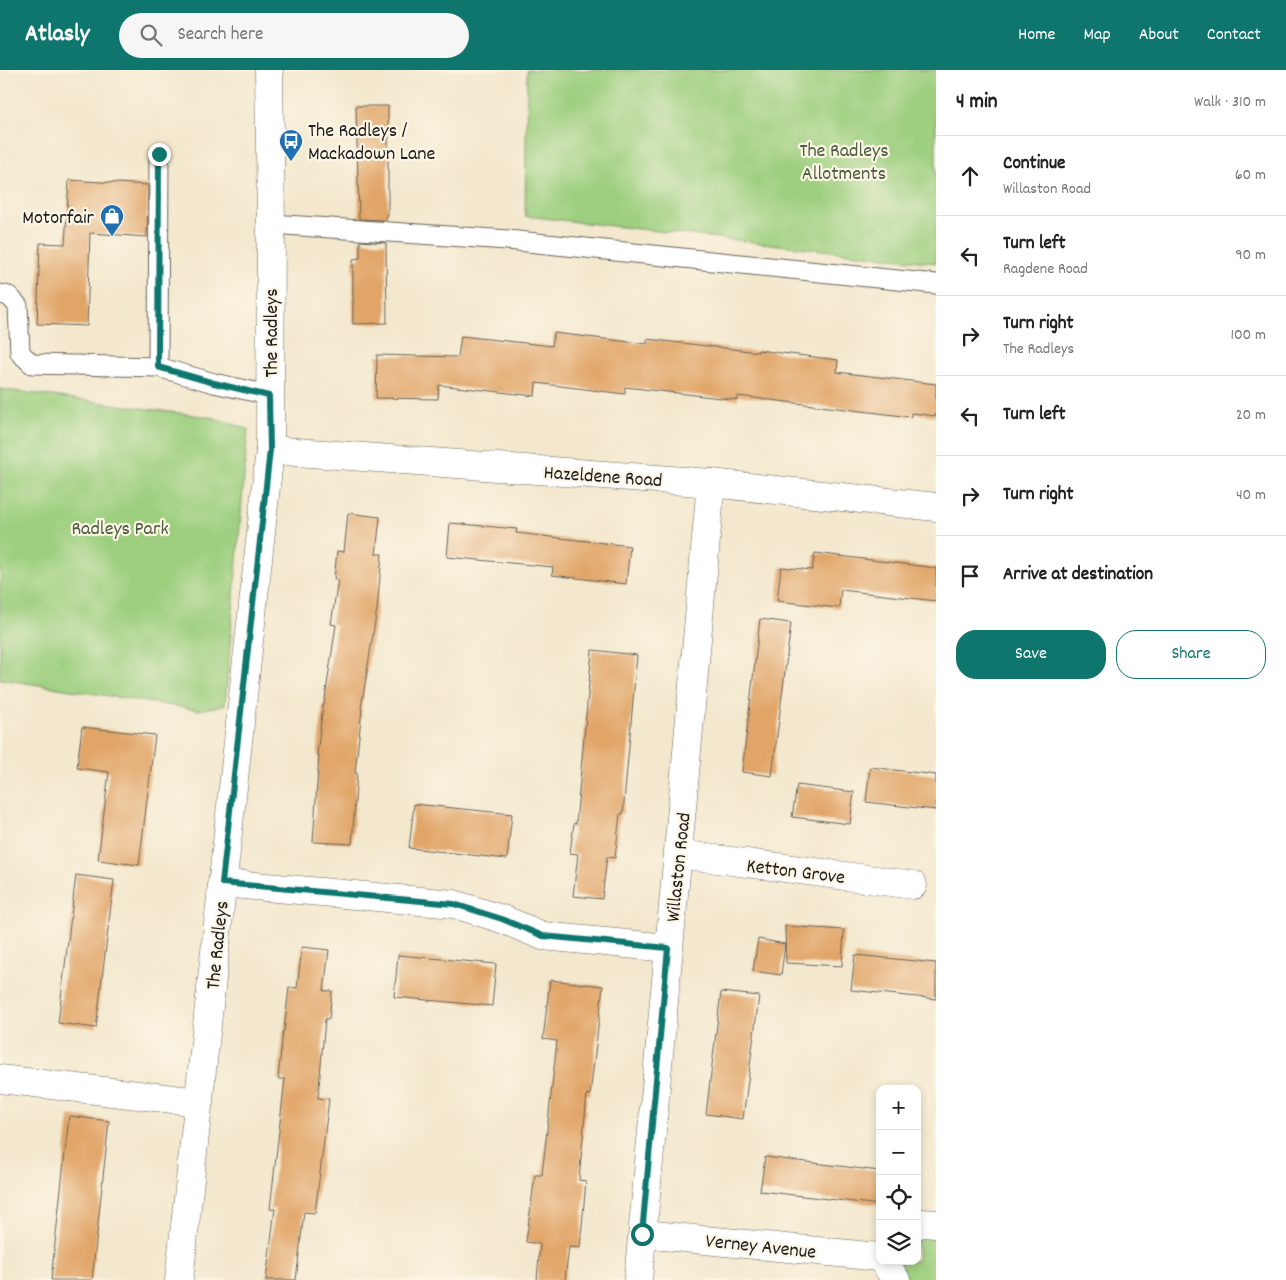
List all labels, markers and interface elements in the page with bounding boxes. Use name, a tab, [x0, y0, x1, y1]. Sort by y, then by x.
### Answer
search box	[119, 13, 469, 58]
text: Atlasly	[25, 18, 89, 52]
icon: search	[137, 21, 165, 49]
text: Search here	[177, 22, 263, 49]
text: Home	[1018, 23, 1055, 48]
text: Map	[1083, 23, 1111, 48]
text: About	[1139, 23, 1179, 48]
text: Contact	[1207, 23, 1261, 48]
text: 4 min	[956, 88, 998, 118]
text: Walk · 310 m	[1194, 91, 1266, 114]
place label: The Radleys / Mackadown Lane	[308, 118, 435, 169]
bus stop icon: The Radleys / Mackadown Lane	[278, 128, 304, 162]
park label: The Radleys Allotments	[799, 138, 889, 189]
route end	[148, 143, 171, 166]
text: Continue	[1003, 151, 1065, 178]
icon: ahead	[956, 162, 984, 190]
text: 60 m	[1235, 164, 1266, 187]
text: Willaston Road	[1003, 178, 1091, 201]
shop icon: Motorfair	[99, 203, 125, 237]
place label: Motorfair	[22, 205, 95, 233]
text: Turn left	[1003, 231, 1066, 258]
icon: left	[956, 242, 984, 270]
text: 90 m	[1235, 244, 1266, 267]
text: Ragdene Road	[1003, 258, 1088, 281]
street label: The Radleys	[259, 288, 287, 378]
text: Turn right	[1003, 311, 1074, 338]
icon: right	[956, 322, 984, 350]
text: 100 m	[1230, 324, 1266, 347]
text: The Radleys	[1003, 338, 1074, 361]
icon: left	[956, 402, 984, 430]
text: Turn left	[1003, 402, 1066, 429]
text: 20 m	[1236, 404, 1266, 427]
street label: Hazeldene Road	[542, 460, 663, 496]
icon: right	[956, 482, 984, 510]
text: Turn right	[1003, 482, 1074, 509]
text: 40 m	[1236, 484, 1266, 507]
park label: Radleys Park	[71, 516, 169, 544]
icon: arrive	[956, 562, 984, 590]
text: Arrive at destination	[1003, 562, 1153, 589]
button: Save	[956, 630, 1106, 679]
button: Share	[1116, 630, 1266, 679]
street label: Willaston Road	[660, 811, 700, 923]
street label: Ketton Grove	[745, 853, 847, 893]
street label: The Radleys	[200, 900, 238, 991]
map controls	[876, 1085, 921, 1265]
button: +	[876, 1085, 921, 1130]
button: −	[876, 1130, 921, 1175]
button: locate	[876, 1175, 921, 1220]
button: layers	[876, 1220, 921, 1265]
route start	[631, 1223, 654, 1246]
street label: Verney Avenue	[704, 1228, 818, 1268]

